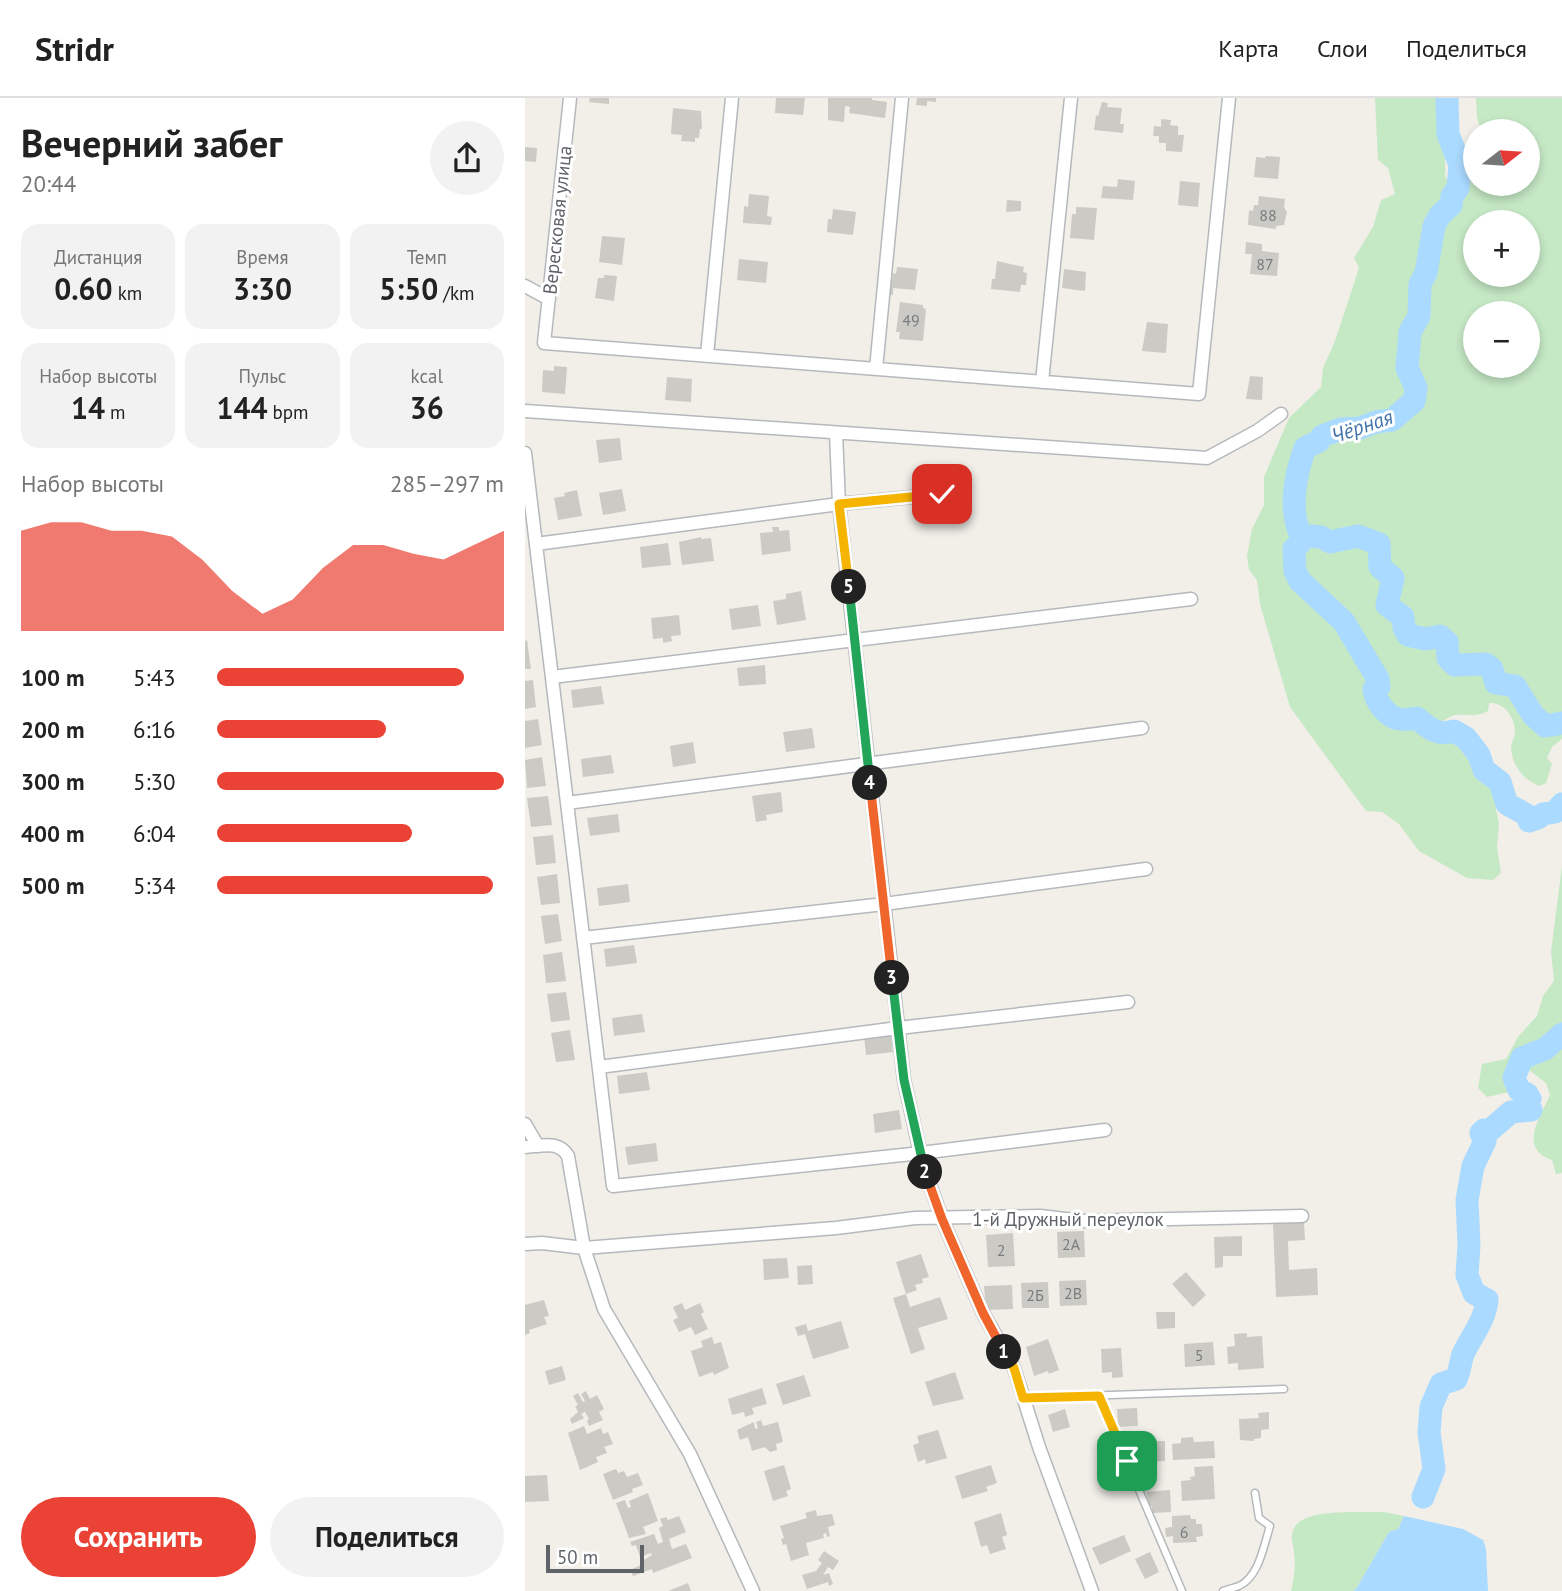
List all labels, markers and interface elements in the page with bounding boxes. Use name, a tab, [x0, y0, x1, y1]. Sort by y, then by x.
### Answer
text: Stridr	[35, 27, 114, 70]
text: Карта	[1218, 33, 1279, 64]
text: Слои	[1317, 33, 1368, 64]
text: Поделиться	[1406, 33, 1527, 64]
text: Вечерний забег	[21, 118, 282, 167]
north arrow	[1463, 119, 1540, 196]
map controls	[1463, 119, 1540, 378]
button: share	[430, 121, 504, 195]
street label: Вересковая улица	[537, 144, 577, 296]
text: 20:44	[21, 169, 76, 198]
house number: 88	[1259, 205, 1277, 225]
button: +	[1463, 210, 1540, 287]
text: Дистанция	[54, 245, 142, 269]
text: Время	[236, 245, 289, 269]
text: Темп	[407, 245, 447, 269]
house number: 87	[1256, 254, 1274, 274]
text: 0.60	[54, 269, 113, 308]
text: 3:30	[233, 269, 292, 308]
text: 5:50	[379, 269, 438, 308]
text: km	[113, 281, 142, 305]
text: /km	[438, 281, 475, 305]
button: −	[1463, 301, 1540, 378]
house number: 49	[902, 310, 920, 330]
text: Набор высоты	[39, 364, 157, 388]
text: Пульс	[239, 364, 286, 388]
text: kcal	[411, 364, 443, 388]
text: 14	[71, 388, 105, 427]
text: 144	[216, 388, 267, 427]
text: 36	[410, 388, 444, 427]
text: m	[105, 400, 125, 424]
text: bpm	[267, 400, 309, 424]
water label: Чёрная	[1328, 403, 1397, 449]
pin	[912, 464, 972, 524]
text: Набор высоты	[21, 469, 164, 498]
text: 285–297 m	[390, 469, 504, 498]
icon: check	[923, 475, 961, 513]
pin: 5	[831, 570, 867, 604]
text: 5	[843, 574, 854, 598]
text: 100 m	[21, 663, 84, 692]
text: 5:43	[133, 663, 176, 692]
text: 200 m	[21, 715, 84, 744]
text: 6:16	[133, 715, 176, 744]
pin: 4	[853, 766, 887, 800]
text: 300 m	[21, 767, 84, 796]
text: 5:30	[133, 767, 176, 796]
text: 4	[864, 770, 875, 794]
text: 400 m	[21, 819, 84, 848]
text: 6:04	[133, 819, 176, 848]
text: 500 m	[21, 871, 84, 900]
text: 5:34	[133, 871, 176, 900]
pin: 3	[875, 960, 909, 996]
text: 3	[886, 965, 897, 989]
pin: 2	[907, 1154, 943, 1190]
text: 2	[919, 1159, 930, 1183]
street label: 1-й Дружный переулок	[972, 1207, 1164, 1231]
house number: 2А	[1062, 1234, 1081, 1254]
house number: 2	[997, 1240, 1005, 1260]
house number: 2В	[1064, 1283, 1082, 1303]
house number: 2Б	[1026, 1285, 1044, 1305]
pin: 1	[987, 1334, 1021, 1370]
text: 1	[998, 1339, 1009, 1363]
house number: 5	[1195, 1345, 1203, 1365]
pin	[1097, 1431, 1157, 1491]
icon: arrive	[1108, 1442, 1146, 1480]
button: Сохранить	[21, 1497, 256, 1577]
button: Поделиться	[270, 1497, 504, 1577]
house number: 6	[1180, 1522, 1188, 1542]
scale bar	[546, 1542, 644, 1574]
text: 50 m	[557, 1545, 598, 1569]

